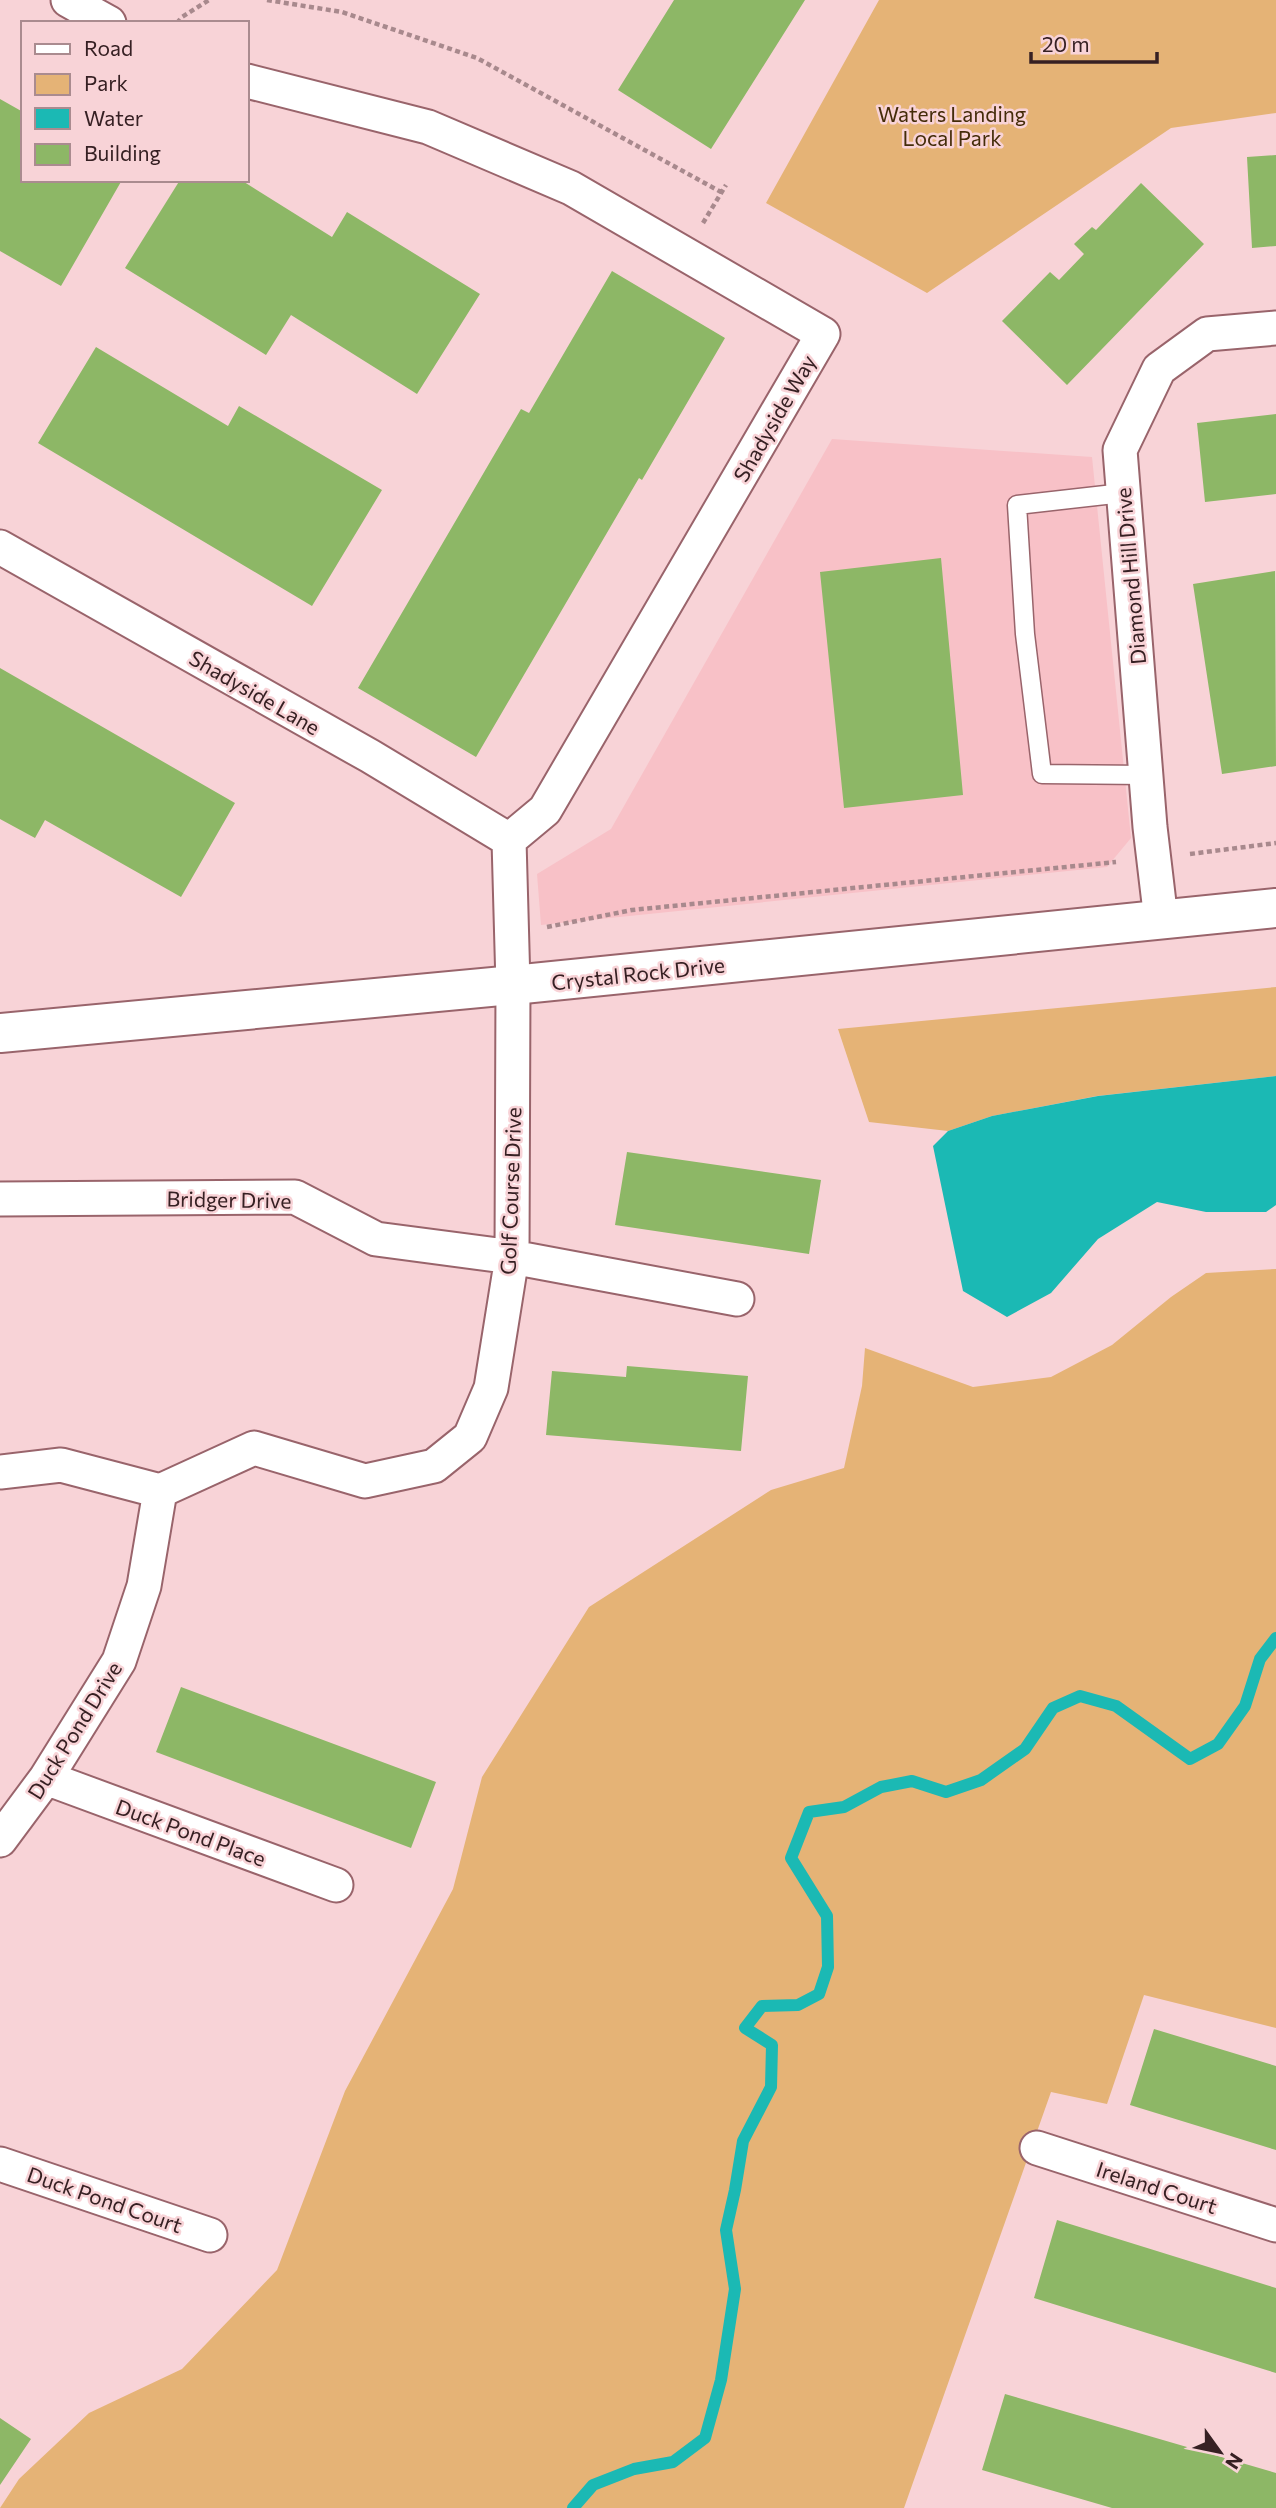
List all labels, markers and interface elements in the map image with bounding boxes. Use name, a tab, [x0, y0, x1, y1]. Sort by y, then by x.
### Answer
legend	[21, 21, 248, 182]
scale bar	[1031, 21, 1157, 65]
text: 20 m	[1042, 31, 1090, 56]
text: Road	[84, 35, 133, 60]
text: Park	[84, 70, 128, 95]
park label: Waters Landing Local Park	[878, 101, 1026, 150]
text: Water	[84, 105, 143, 130]
text: Building	[84, 140, 161, 165]
street label: Shadyside Way	[728, 350, 820, 486]
street label: Diamond Hill Drive	[1110, 487, 1150, 665]
street label: Shadyside Lane	[185, 645, 325, 739]
street label: Crystal Rock Drive	[550, 951, 726, 995]
street label: Golf Course Drive	[495, 1107, 525, 1275]
street label: Bridger Drive	[166, 1185, 292, 1213]
street label: Duck Pond Drive	[22, 1657, 126, 1803]
street label: Duck Pond Place	[113, 1793, 269, 1871]
street label: Ireland Court	[1094, 2156, 1220, 2218]
street label: Duck Pond Court	[24, 2161, 186, 2237]
north arrow	[1185, 2417, 1255, 2487]
text: N	[1221, 2449, 1248, 2474]

